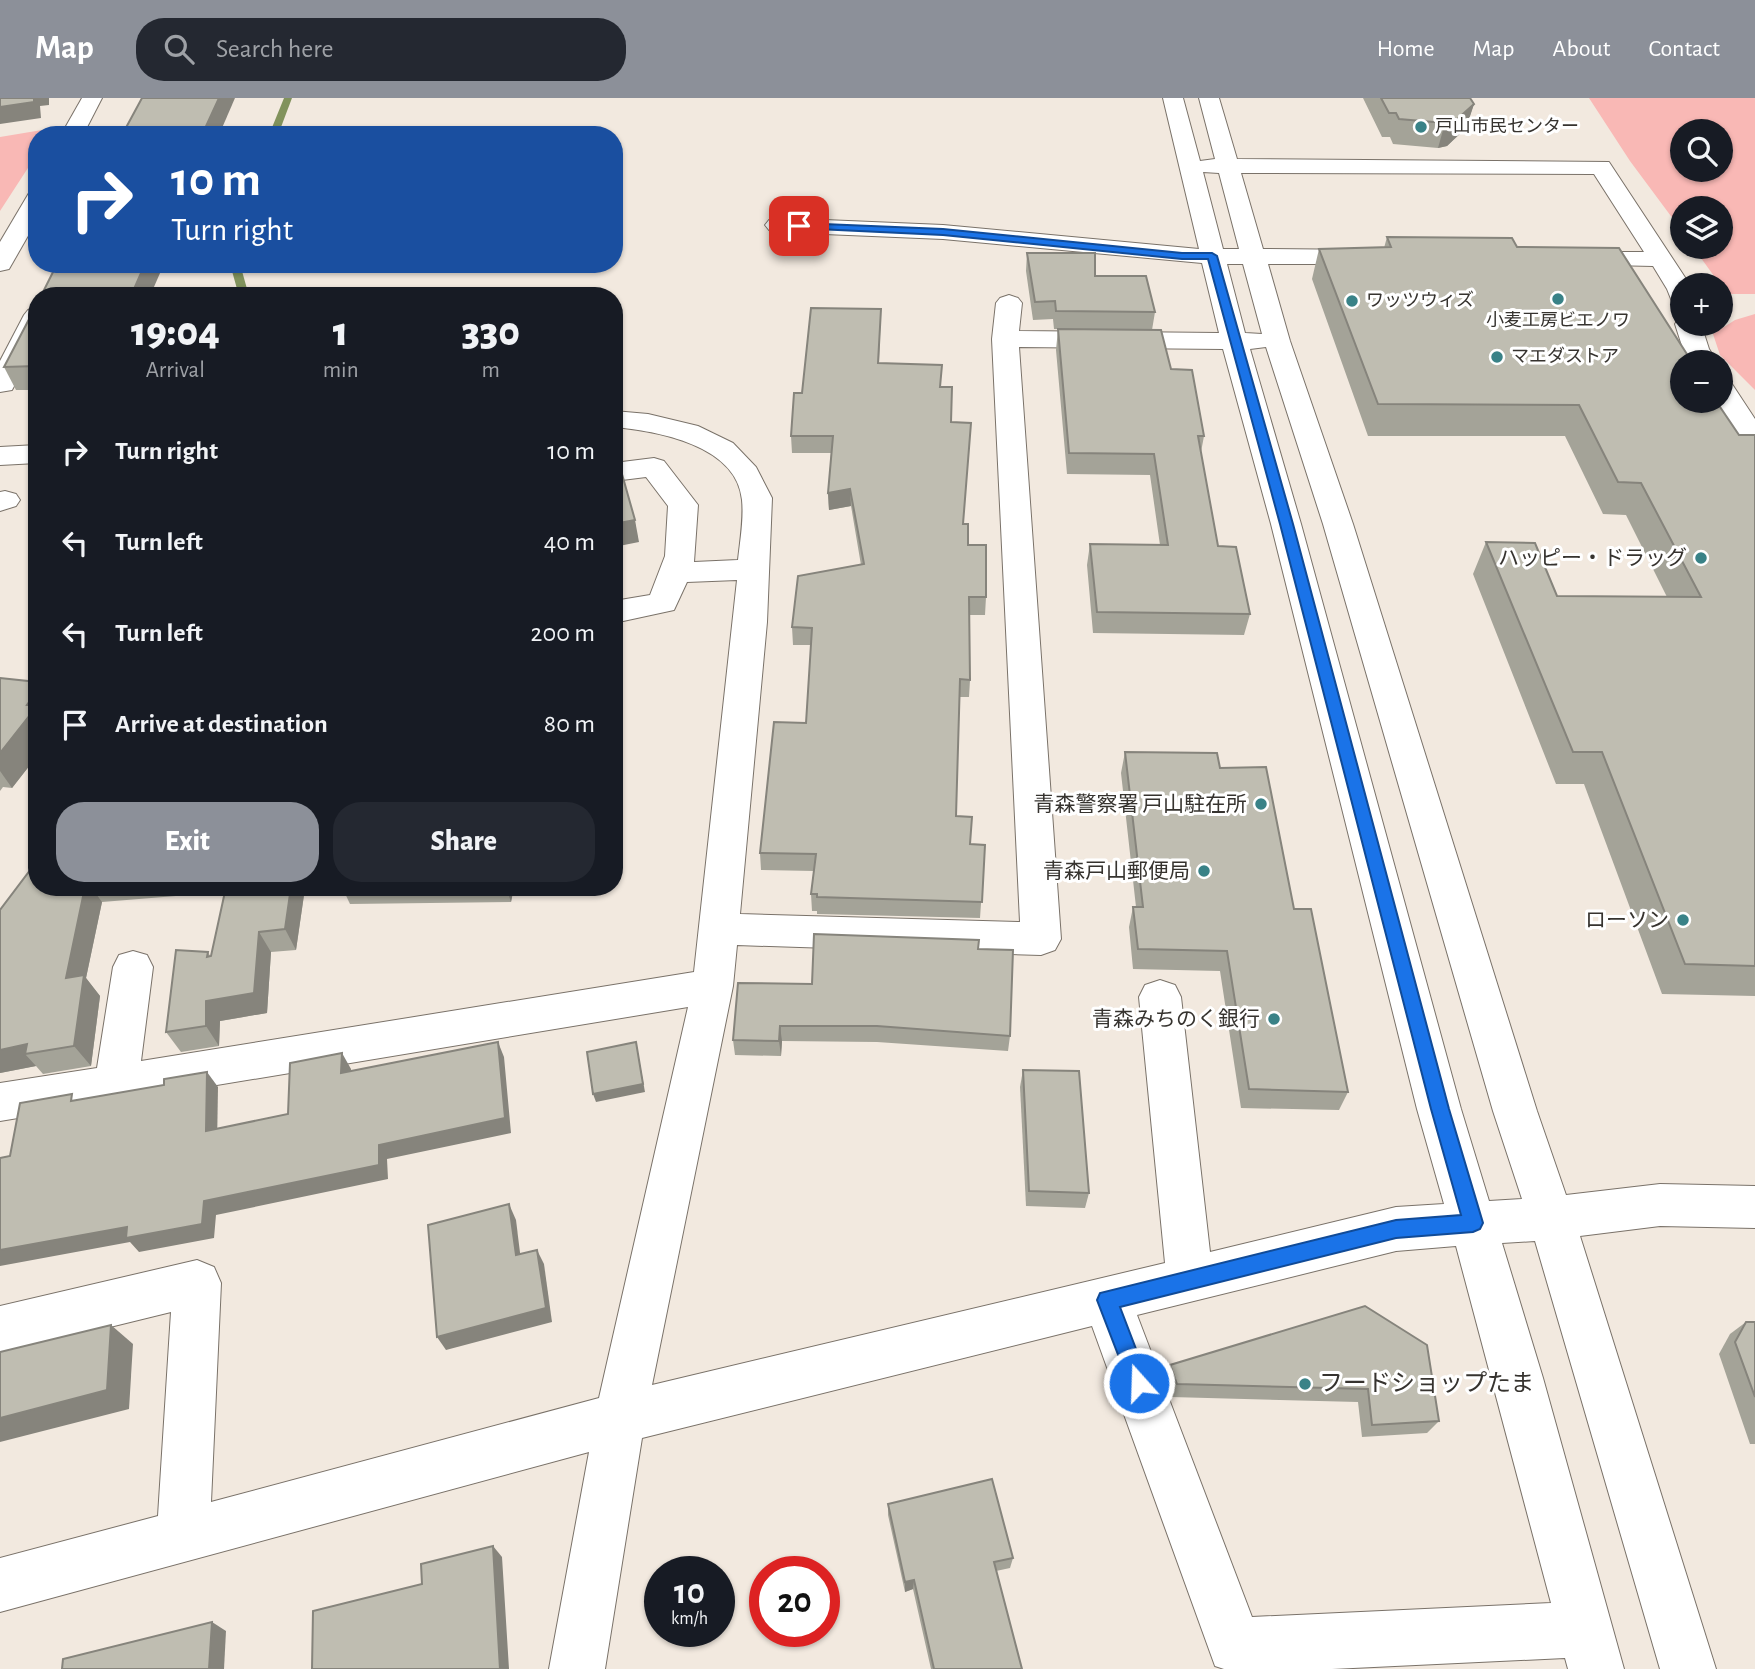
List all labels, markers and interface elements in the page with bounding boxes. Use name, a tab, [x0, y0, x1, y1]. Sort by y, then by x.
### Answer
search box	[136, 18, 626, 81]
icon: search	[160, 30, 198, 68]
text: Map	[35, 32, 94, 65]
text: Search here	[216, 36, 334, 62]
text: Home	[1377, 37, 1435, 61]
text: Map	[1473, 37, 1515, 61]
text: About	[1553, 37, 1610, 61]
text: Contact	[1648, 37, 1720, 61]
place label: 戸山市民センター	[1435, 117, 1579, 136]
marker: 戸山市民センター	[1413, 119, 1429, 135]
map controls	[1670, 119, 1733, 413]
button: search	[1670, 119, 1733, 182]
icon: right	[56, 154, 147, 245]
text: 10 m	[171, 156, 261, 205]
pin	[769, 196, 829, 256]
button: layers	[1670, 196, 1733, 259]
icon: arrive	[780, 207, 818, 245]
text: Turn right	[171, 214, 293, 246]
button: +	[1670, 273, 1733, 336]
place label: ワッツウィズ	[1366, 290, 1474, 310]
marker: 小麦工房ビエノワ	[1550, 291, 1566, 307]
marker: ワッツウィズ	[1344, 293, 1360, 309]
text: 19:04	[131, 311, 220, 353]
text: 1	[333, 311, 348, 353]
text: 330	[461, 311, 520, 353]
place label: 小麦工房ビエノワ	[1486, 311, 1630, 330]
place label: マエダストア	[1511, 346, 1619, 366]
marker: マエダストア	[1489, 349, 1505, 365]
button: −	[1670, 350, 1733, 413]
text: Arrival	[146, 359, 205, 382]
text: min	[323, 359, 359, 382]
text: m	[482, 359, 500, 382]
icon: right	[56, 433, 94, 471]
text: Turn right	[115, 438, 218, 464]
text: 10 m	[547, 438, 595, 464]
icon: left	[56, 524, 94, 562]
text: Turn left	[115, 529, 203, 555]
text: 40 m	[544, 529, 595, 555]
place label: ハッピー・ドラッグ	[1498, 547, 1687, 569]
marker: ハッピー・ドラッグ	[1693, 550, 1709, 566]
icon: left	[56, 615, 94, 653]
text: Turn left	[115, 620, 203, 646]
text: 200 m	[531, 620, 595, 646]
icon: arrive	[56, 706, 94, 744]
text: Arrive at destination	[115, 711, 328, 737]
text: 80 m	[544, 711, 595, 737]
place label: 青森警察署 戸山駐在所	[1034, 793, 1247, 815]
marker: 青森警察署 戸山駐在所	[1253, 796, 1269, 812]
button: Exit	[56, 802, 319, 882]
button: Share	[333, 802, 595, 882]
place label: 青森戸山郵便局	[1043, 860, 1190, 882]
marker: 青森戸山郵便局	[1196, 863, 1212, 879]
place label: ローソン	[1585, 910, 1669, 931]
marker: ローソン	[1675, 912, 1691, 928]
place label: 青森みちのく銀行	[1092, 1008, 1260, 1030]
marker: 青森みちのく銀行	[1266, 1011, 1282, 1027]
position arrow	[1102, 1346, 1176, 1420]
place label: フードショップたま	[1319, 1371, 1534, 1396]
marker: フードショップたま	[1297, 1376, 1313, 1392]
speed limit sign: 20	[749, 1556, 840, 1647]
text: 10	[674, 1575, 705, 1610]
text: km/h	[671, 1610, 708, 1628]

